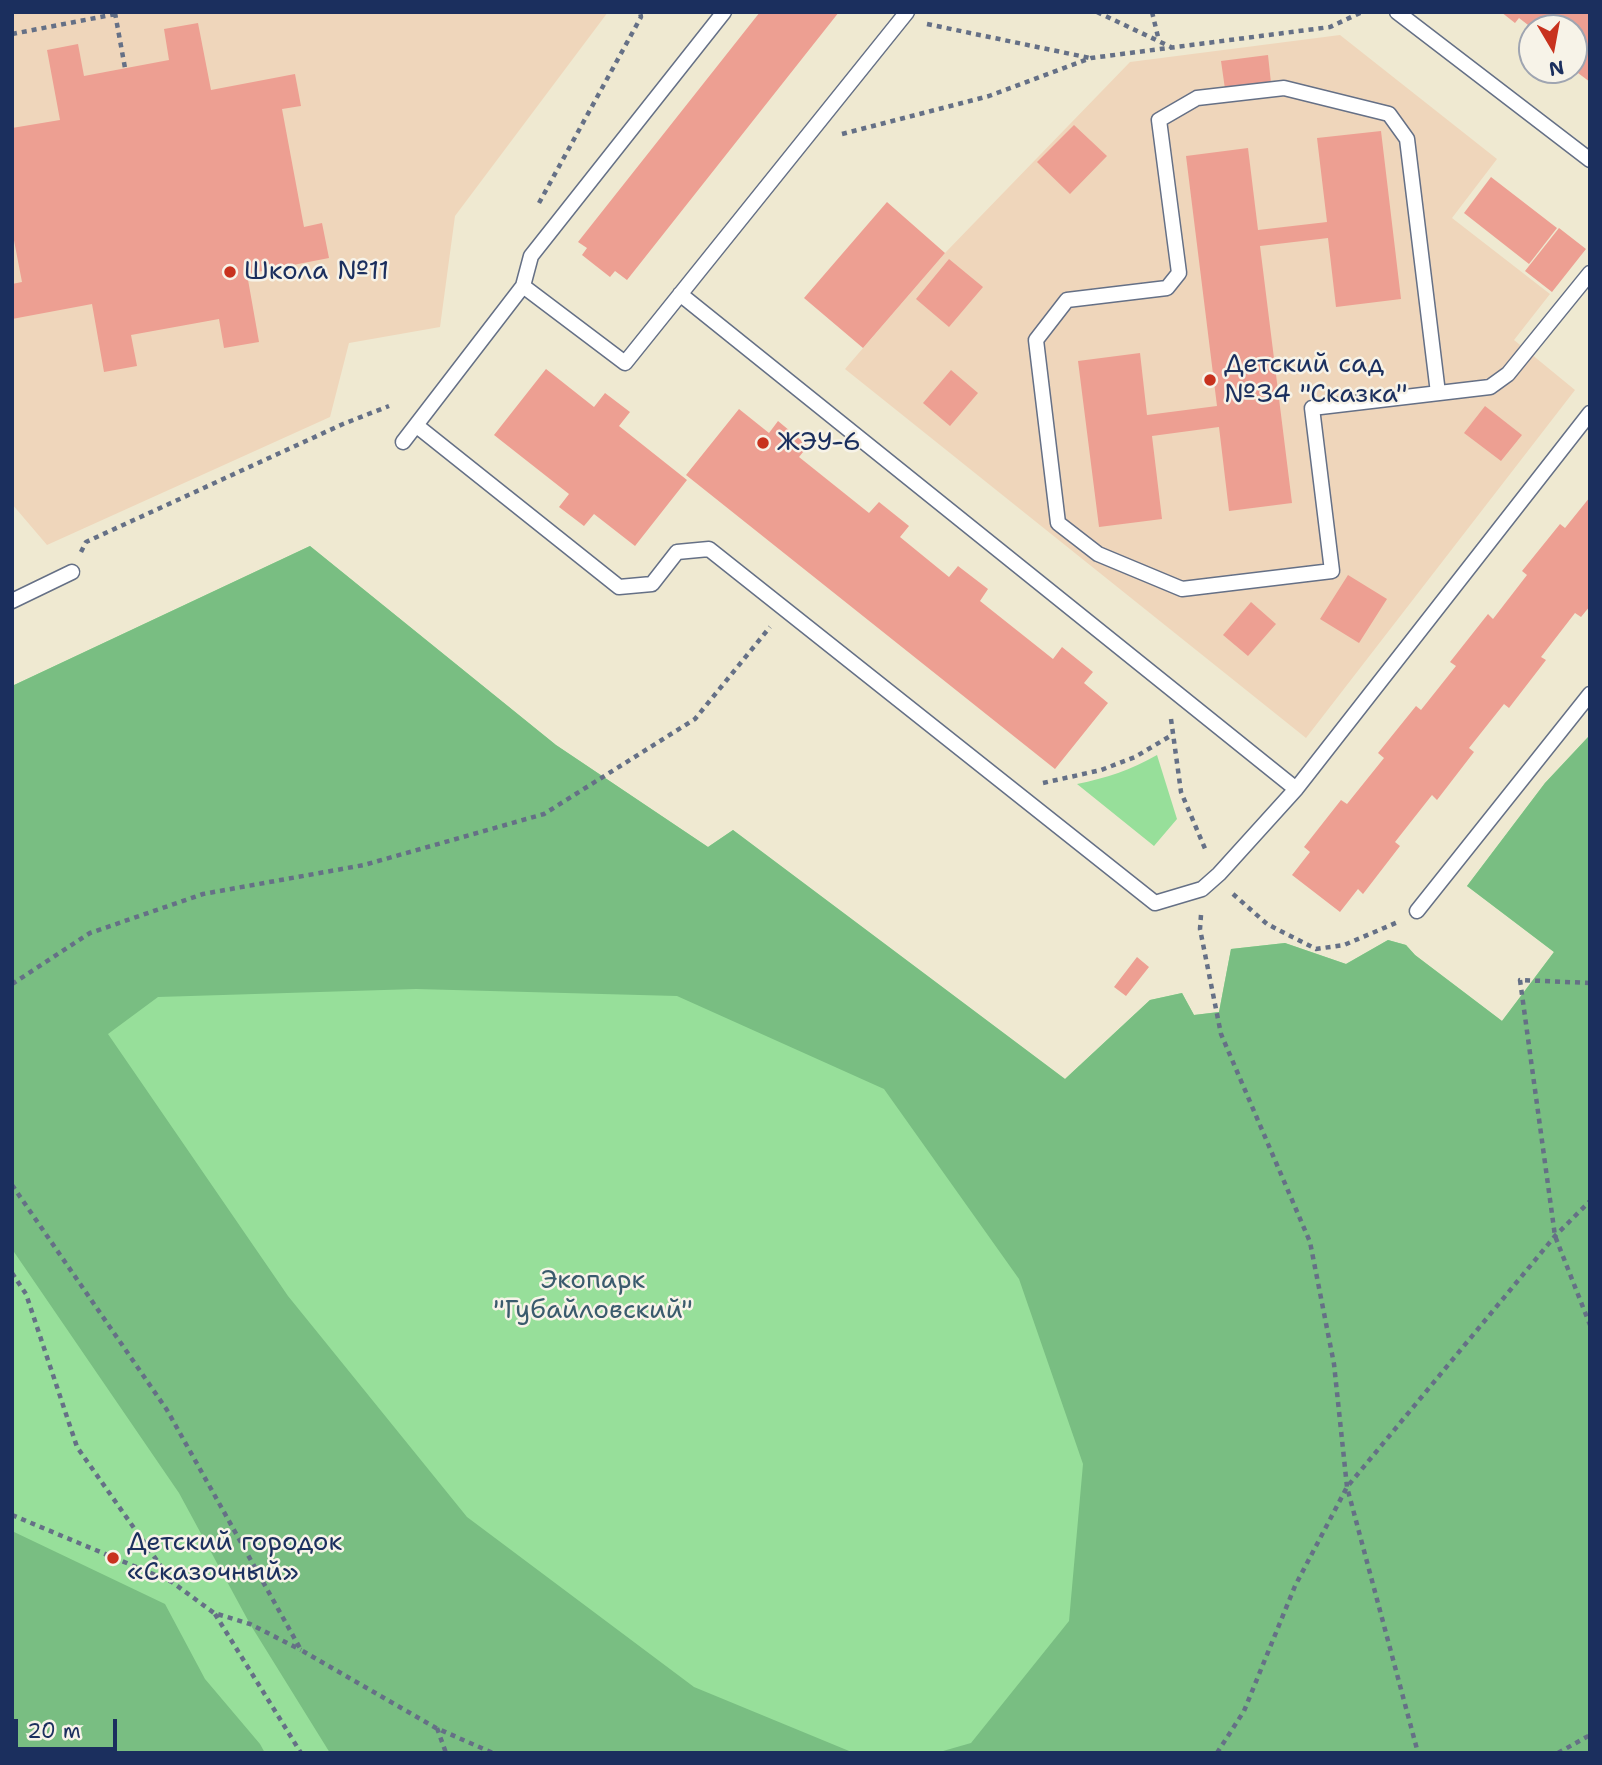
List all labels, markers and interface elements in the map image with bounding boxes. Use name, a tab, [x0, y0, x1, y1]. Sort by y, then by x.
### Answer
north arrow	[1518, 14, 1588, 84]
text: N	[1547, 55, 1566, 82]
place label: Школа №11	[244, 256, 389, 288]
marker: Школа №11	[222, 264, 238, 280]
place label: Детский сад №34 "Сказка"	[1224, 349, 1408, 410]
marker: Детский сад №34 "Сказка"	[1202, 372, 1218, 388]
place label: ЖЭУ-6	[777, 427, 861, 459]
marker: ЖЭУ-6	[755, 435, 771, 451]
park label: Экопарк "Губайловский"	[493, 1265, 693, 1326]
place label: Детский городок «Сказочный»	[127, 1527, 342, 1588]
marker: Детский городок «Сказочный»	[105, 1550, 121, 1566]
scale bar	[18, 1706, 121, 1750]
text: 20 m	[27, 1717, 81, 1745]

